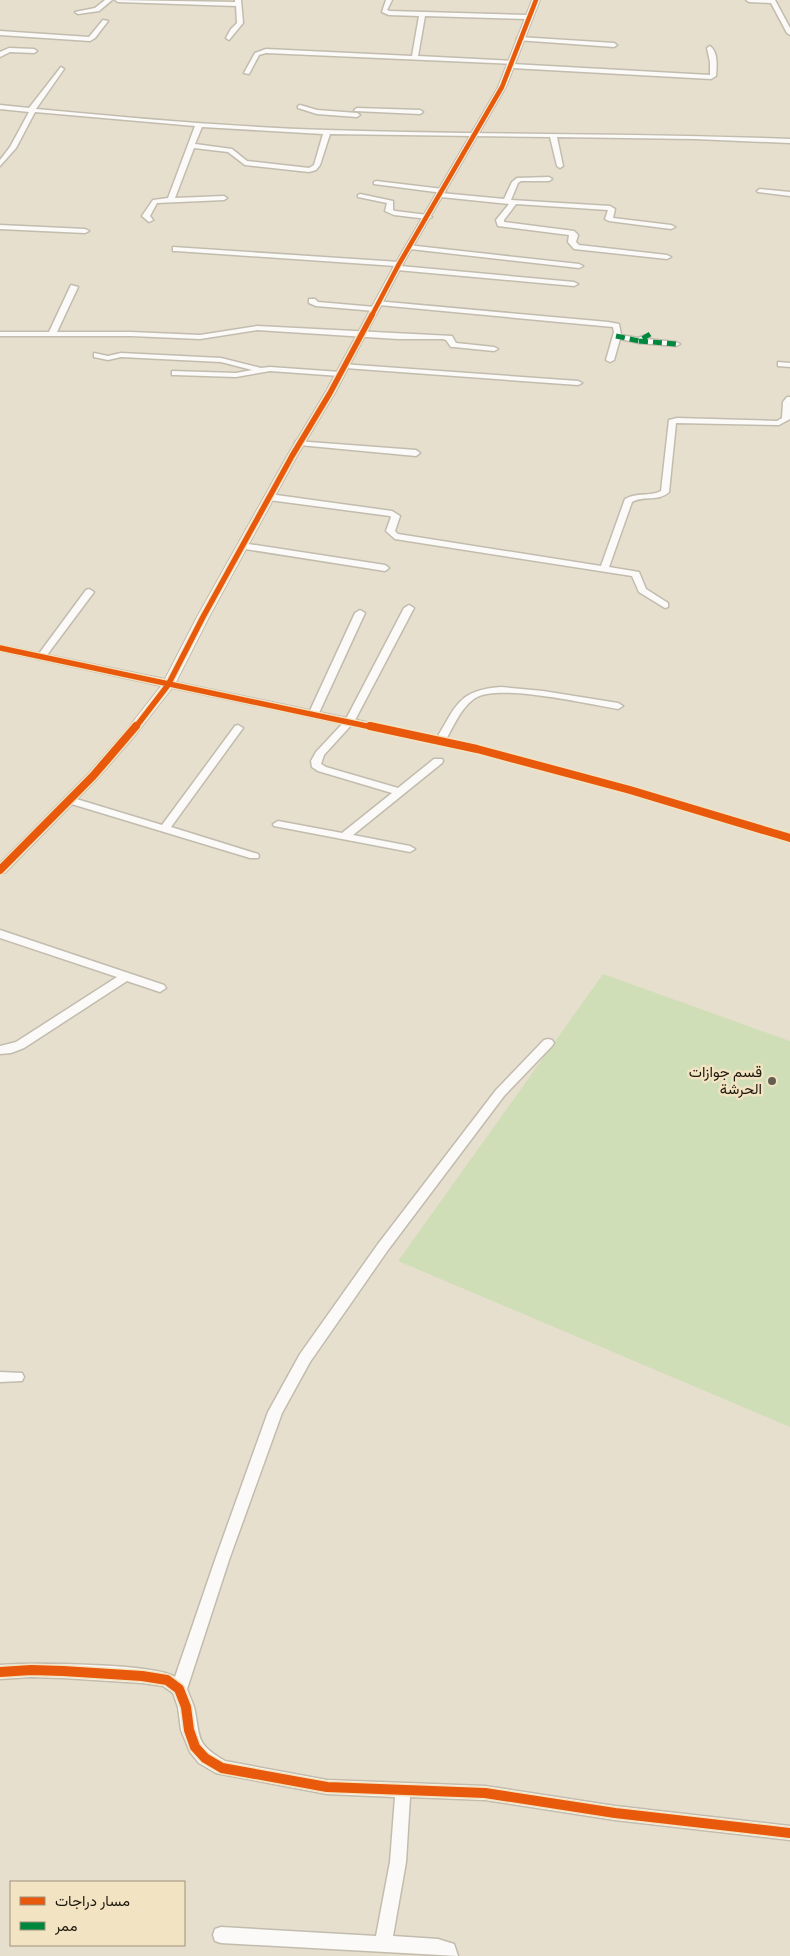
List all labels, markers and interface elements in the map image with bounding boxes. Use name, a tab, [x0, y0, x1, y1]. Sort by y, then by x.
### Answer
place label: قسم جوازات الحرشة	[689, 1060, 762, 1100]
marker: قسم جوازات الحرشة	[766, 1075, 778, 1087]
legend	[10, 1881, 185, 1946]
text: مسار دراجات	[55, 1889, 130, 1912]
text: ممر	[54, 1914, 77, 1937]

